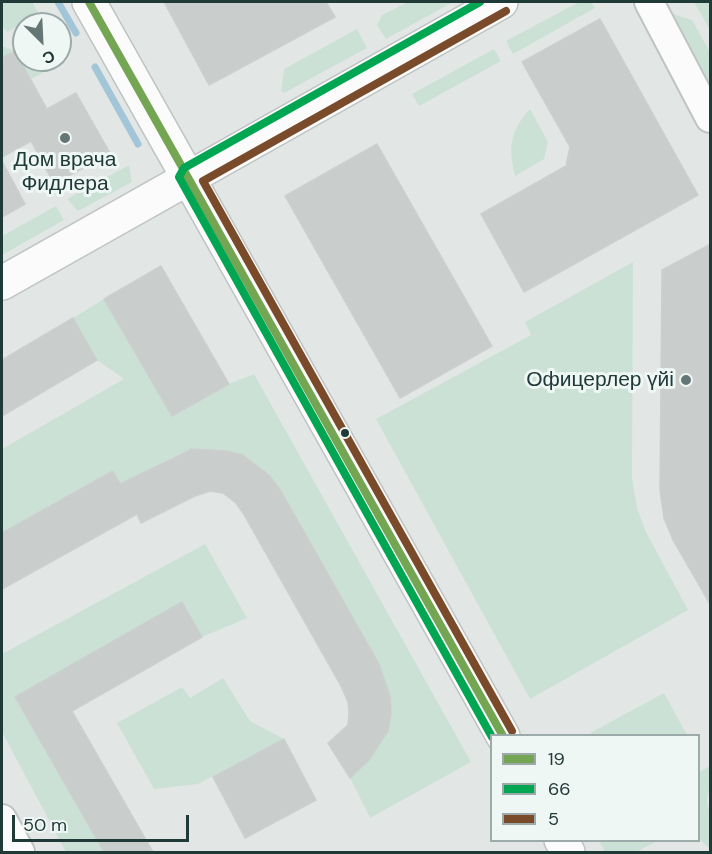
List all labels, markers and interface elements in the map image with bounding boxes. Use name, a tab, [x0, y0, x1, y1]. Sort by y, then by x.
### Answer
north arrow	[12, 12, 72, 72]
text: С	[39, 45, 58, 69]
marker: Дом врача Фидлера	[58, 131, 72, 145]
place label: Дом врача Фидлера	[14, 147, 116, 197]
place label: Офицерлер үйі	[526, 367, 674, 393]
marker: Офицерлер үйі	[679, 373, 693, 387]
unlabelled marker	[339, 427, 351, 439]
legend	[490, 734, 700, 842]
text: 19	[548, 747, 565, 771]
text: 66	[548, 777, 571, 801]
scale bar	[15, 803, 192, 841]
text: 5	[548, 807, 559, 831]
text: 50 m	[23, 813, 67, 837]

